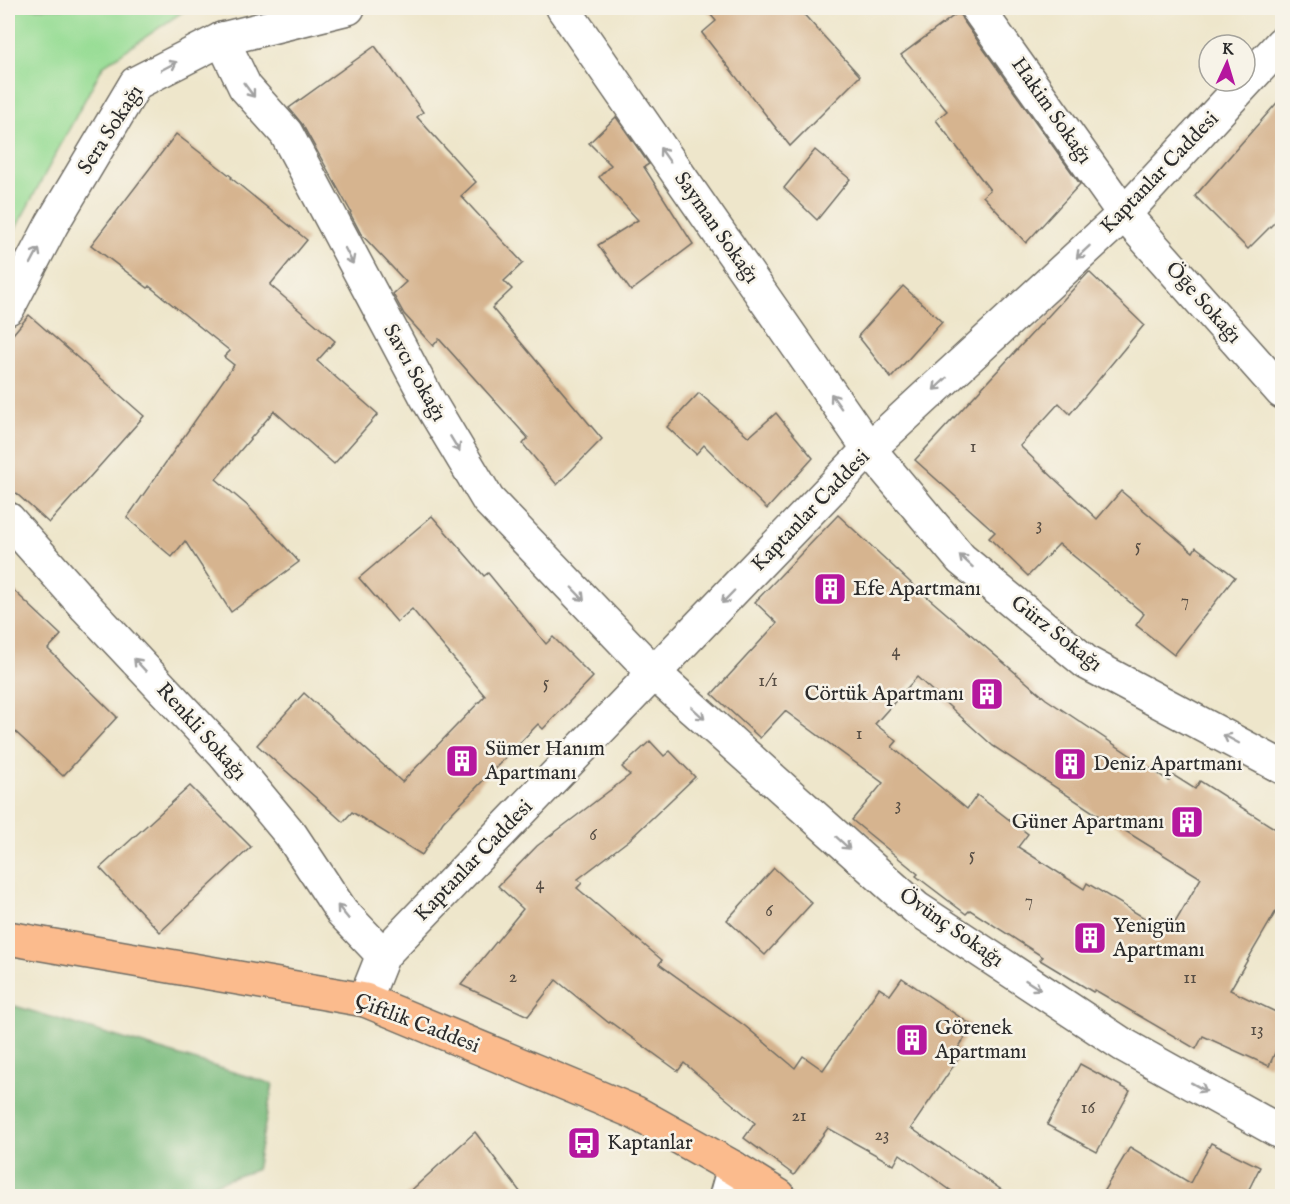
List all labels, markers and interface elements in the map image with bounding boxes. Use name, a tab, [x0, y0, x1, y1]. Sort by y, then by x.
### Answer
north arrow	[1197, 33, 1257, 93]
text: K	[1221, 40, 1236, 61]
street label: Hakim Sokağı	[1004, 52, 1098, 170]
one-way arrow	[159, 60, 177, 71]
street label: Sera Sokağı	[72, 80, 150, 180]
one-way arrow	[242, 82, 255, 98]
street label: Kaptanlar Caddesi	[1095, 106, 1225, 240]
one-way arrow	[659, 147, 671, 163]
street label: Sayman Sokağı	[668, 167, 764, 289]
one-way arrow	[1076, 245, 1091, 259]
one-way arrow	[344, 246, 356, 264]
one-way arrow	[29, 248, 41, 265]
street label: Öḡe Sokağı	[1159, 256, 1247, 350]
street label: Savcı Sokağı	[376, 320, 452, 426]
one-way arrow	[932, 377, 947, 391]
one-way arrow	[830, 393, 842, 410]
one-way arrow	[449, 435, 461, 452]
house number: 1	[970, 436, 976, 459]
street label: Kaptanlar Caddesi	[746, 444, 876, 578]
house number: 3	[1036, 514, 1042, 537]
house number: 5	[1135, 535, 1142, 558]
one-way arrow	[958, 554, 973, 569]
building icon: Efe Apartmanı	[812, 571, 848, 607]
place label: Efe Apartmanı	[853, 576, 981, 603]
one-way arrow	[571, 587, 585, 602]
one-way arrow	[721, 589, 735, 604]
street label: Gürz Sokağı	[1005, 590, 1107, 678]
house number: 7	[1181, 590, 1189, 613]
house number: 4	[892, 640, 901, 663]
one-way arrow	[133, 657, 147, 672]
house number: 1/1	[758, 670, 778, 693]
house number: 5	[543, 672, 550, 695]
building icon: Cörtük Apartmanı	[969, 676, 1005, 712]
street label: Renkli Sokağı	[150, 677, 252, 787]
place label: Cörtük Apartmanı	[804, 681, 964, 708]
one-way arrow	[690, 706, 705, 720]
house number: 1	[856, 723, 862, 746]
one-way arrow	[1223, 733, 1240, 745]
place label: Sümer Hanım Apartmanı	[484, 736, 605, 787]
building icon: Sümer Hanım Apartmanı	[444, 743, 480, 779]
building icon: Deniz Apartmanı	[1052, 746, 1088, 782]
place label: Deniz Apartmanı	[1093, 751, 1242, 778]
street label: Kaptanlar Caddesi	[409, 794, 539, 928]
house number: 3	[895, 794, 901, 817]
building icon: Güner Apartmanı	[1169, 804, 1205, 840]
place label: Güner Apartmanı	[1012, 809, 1164, 836]
house number: 6	[589, 824, 597, 847]
one-way arrow	[836, 836, 851, 850]
house number: 5	[969, 844, 976, 867]
house number: 4	[536, 873, 545, 896]
street label: Övünç Sokağı	[893, 882, 1009, 974]
house number: 7	[1025, 890, 1033, 913]
house number: 6	[765, 900, 773, 923]
one-way arrow	[337, 904, 350, 920]
place label: Yenigün Apartmanı	[1112, 913, 1205, 964]
building icon: Yenigün Apartmanı	[1072, 920, 1108, 956]
house number: 2	[509, 966, 517, 989]
house number: 11	[1183, 967, 1197, 990]
one-way arrow	[1024, 979, 1040, 991]
street label: Çiftlik Caddesi	[351, 988, 483, 1060]
place label: Görenek Apartmanı	[934, 1015, 1027, 1066]
house number: 13	[1250, 1019, 1264, 1042]
building icon: Görenek Apartmanı	[894, 1022, 930, 1058]
one-way arrow	[1190, 1081, 1207, 1093]
house number: 16	[1081, 1097, 1096, 1120]
house number: 21	[791, 1105, 807, 1128]
house number: 23	[874, 1124, 890, 1147]
bus stop icon: Kaptanlar	[566, 1125, 602, 1161]
place label: Kaptanlar	[607, 1130, 693, 1157]

